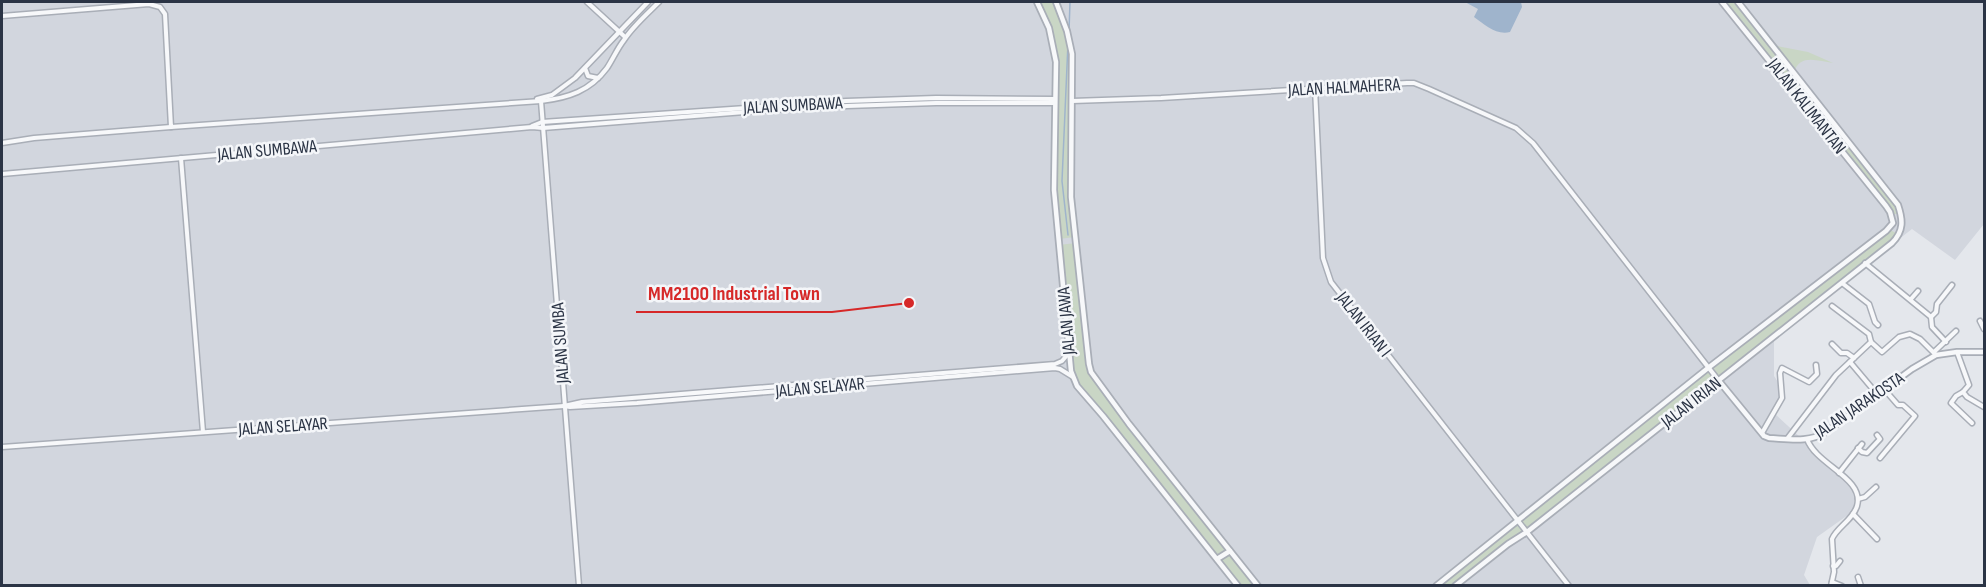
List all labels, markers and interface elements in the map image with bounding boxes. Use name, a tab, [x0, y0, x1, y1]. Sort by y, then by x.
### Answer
street label: JALAN KALIMANTAN	[1762, 54, 1850, 158]
street label: JALAN HALMAHERA	[1286, 74, 1401, 101]
street label: JALAN SUMBAWA	[742, 92, 844, 119]
street label: JALAN SUMBAWA	[216, 136, 318, 165]
callout: MM2100 Industrial Town	[636, 274, 832, 312]
text: MM2100 Industrial Town	[648, 282, 820, 306]
street label: JALAN JAWA	[1053, 286, 1080, 357]
street label: JALAN IRIAN I	[1331, 287, 1396, 361]
street label: JALAN SUMBA	[547, 302, 574, 385]
street label: JALAN JARAKOSTA	[1810, 368, 1908, 444]
street label: JALAN IRIAN	[1656, 372, 1726, 433]
street label: JALAN SELAYAR	[773, 373, 866, 402]
street label: JALAN SELAYAR	[237, 413, 328, 440]

